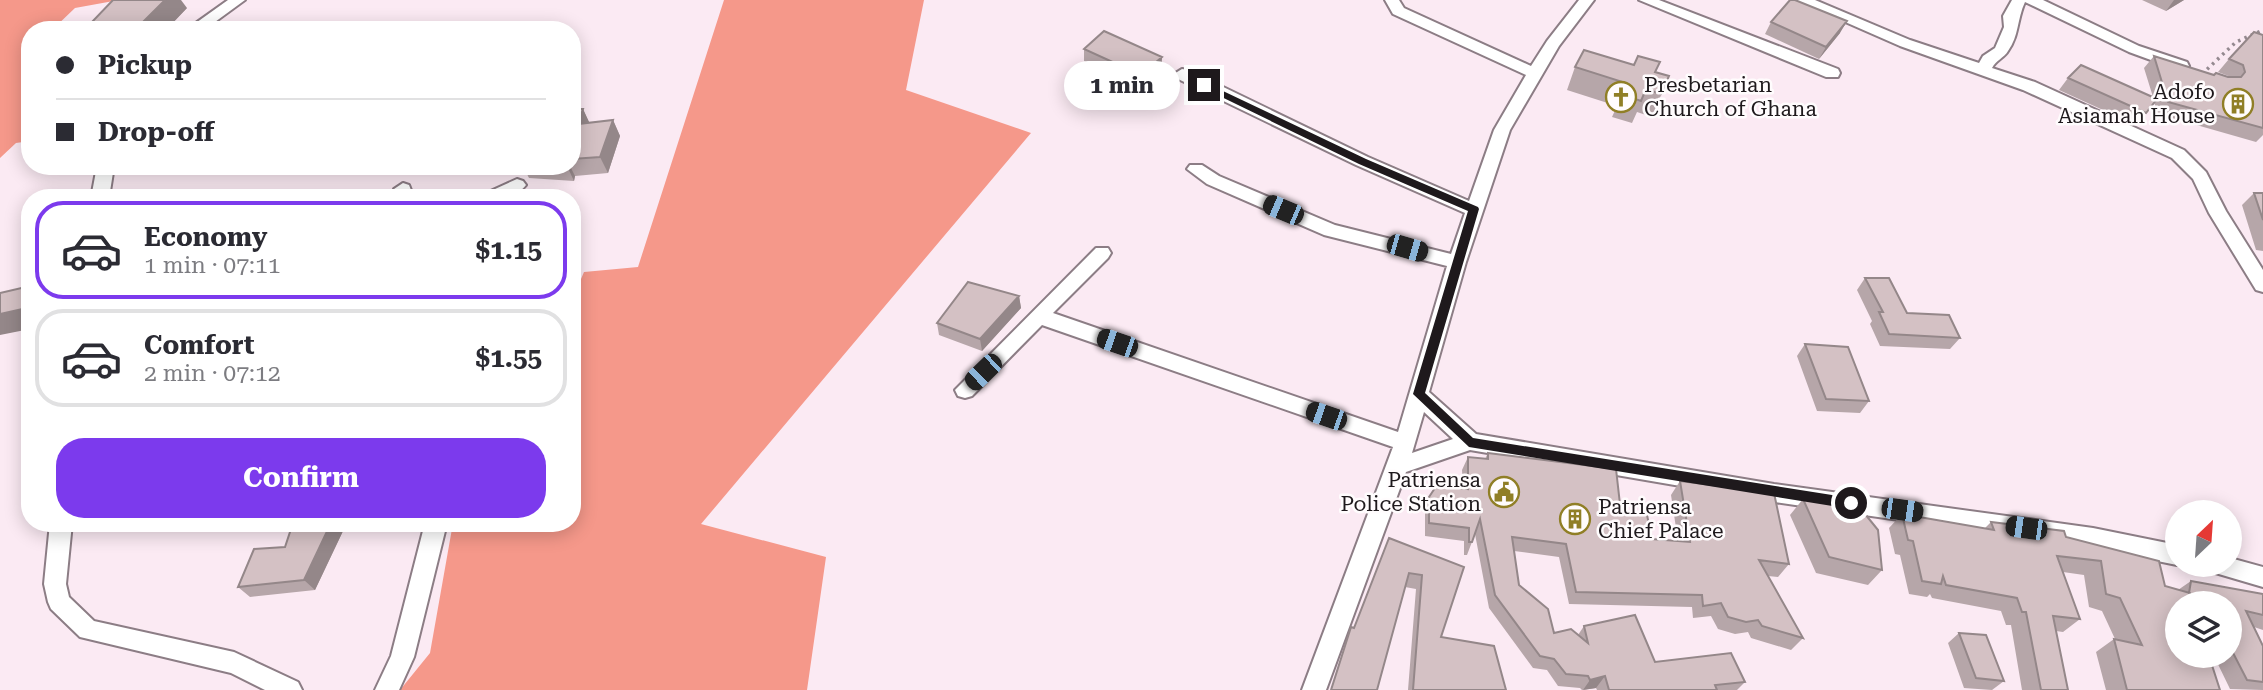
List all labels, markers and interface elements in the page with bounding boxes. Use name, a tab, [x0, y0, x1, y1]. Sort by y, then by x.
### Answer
text: Pickup	[98, 50, 192, 80]
callout: 1 min	[1064, 60, 1180, 110]
route end	[1188, 69, 1220, 101]
text: 1 min	[1090, 72, 1154, 99]
place label: Presbetarian Church of Ghana	[1644, 73, 1817, 121]
church icon: Presbetarian Church of Ghana	[1604, 80, 1638, 114]
place label: Adofo Asiamah House	[2058, 80, 2215, 128]
building icon: Adofo Asiamah House	[2221, 87, 2255, 121]
text: Drop-off	[98, 117, 214, 147]
car	[1260, 192, 1307, 228]
icon: car	[60, 219, 123, 282]
text: Economy	[144, 222, 267, 252]
car	[1384, 232, 1431, 264]
text: $1.15	[476, 235, 542, 265]
text: 1 min · 07:11	[144, 252, 281, 279]
car	[1094, 326, 1141, 360]
icon: car	[60, 327, 123, 390]
text: Comfort	[144, 330, 254, 360]
text: $1.55	[476, 343, 542, 373]
car	[961, 350, 1006, 394]
text: 2 min · 07:12	[144, 360, 281, 387]
car	[1303, 399, 1350, 433]
button: Confirm	[56, 438, 546, 518]
place label: Patriensa Police Station	[1340, 468, 1482, 516]
public building icon: Patriensa Police Station	[1487, 475, 1521, 509]
route start	[1835, 487, 1867, 519]
place label: Patriensa Chief Palace	[1598, 495, 1723, 543]
car	[1880, 497, 1925, 523]
north arrow	[2165, 500, 2242, 578]
map controls	[2165, 500, 2242, 668]
building icon: Patriensa Chief Palace	[1558, 502, 1592, 536]
car	[2004, 515, 2049, 541]
button: layers	[2165, 591, 2242, 668]

